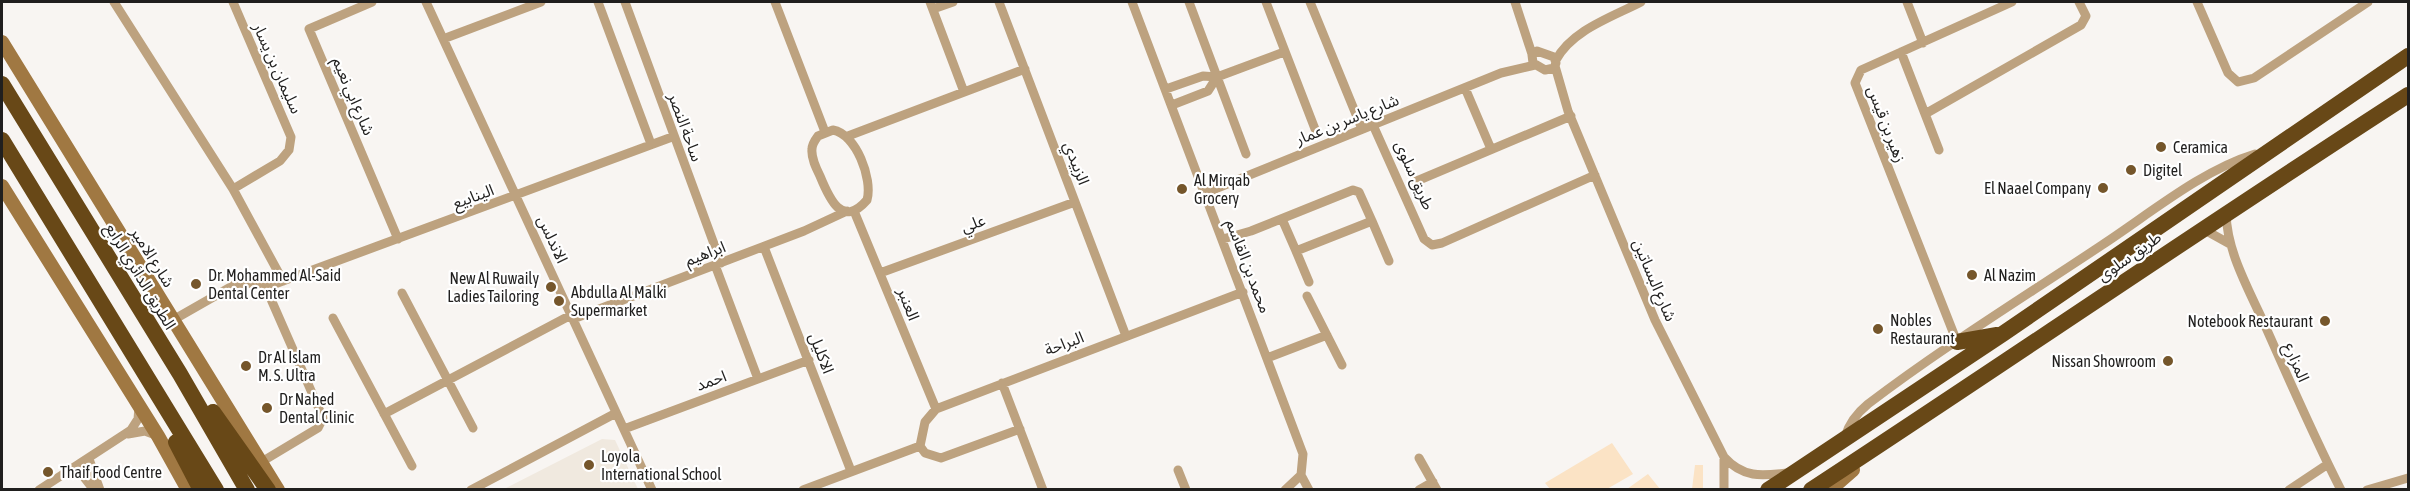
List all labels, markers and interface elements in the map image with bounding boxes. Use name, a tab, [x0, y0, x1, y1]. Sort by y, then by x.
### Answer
street label: سليمان بن يسار	[249, 19, 306, 117]
street label: شارع ابي نعيم	[326, 54, 379, 139]
street label: زهير بن قيس	[1863, 83, 1910, 165]
street label: ساحة النصر	[664, 89, 707, 164]
street label: شارع ياسر بن عمار	[1292, 90, 1403, 152]
street label: طريق سلوى	[1390, 138, 1438, 213]
place label: Ceramica	[2173, 138, 2228, 156]
street label: الزبيدي	[1057, 139, 1093, 188]
marker: Ceramica	[2154, 140, 2168, 154]
place label: Digitel	[2143, 161, 2183, 180]
marker: Digitel	[2124, 163, 2138, 177]
place label: Al Mirqab Grocery	[1194, 171, 1250, 208]
place label: El Naael Company	[1984, 179, 2091, 198]
street label: الينابيع	[450, 180, 498, 216]
marker: El Naael Company	[2096, 181, 2110, 195]
marker: Al Mirqab Grocery	[1175, 182, 1189, 196]
street label: علي	[958, 210, 989, 239]
street label: الاندلس	[533, 212, 572, 266]
street label: محمد بن القاسم	[1219, 217, 1275, 317]
street label: الطريق الدائري الرابع	[99, 220, 180, 335]
street label: شارع الامير	[124, 223, 178, 292]
street label: طريق سلوى	[2094, 227, 2166, 286]
street label: شارع البساتين	[1626, 236, 1680, 325]
street label: ابراهيم	[682, 237, 729, 273]
place label: Dr. Mohammed Al-Said Dental Center	[208, 266, 341, 302]
place label: Al Nazim	[1984, 266, 2036, 284]
marker: Al Nazim	[1965, 268, 1979, 282]
place label: New Al Ruwaily Ladies Tailoring	[447, 269, 539, 306]
marker: Dr. Mohammed Al-Said Dental Center	[189, 277, 203, 291]
marker: New Al Ruwaily Ladies Tailoring	[544, 280, 558, 294]
place label: Abdulla Al Malki Supermarket	[571, 283, 667, 320]
street label: العنبر	[893, 284, 923, 323]
marker: Abdulla Al Malki Supermarket	[552, 294, 566, 308]
place label: Nobles Restaurant	[1890, 311, 1955, 347]
place label: Notebook Restaurant	[2188, 312, 2313, 330]
marker: Notebook Restaurant	[2318, 314, 2332, 328]
marker: Nobles Restaurant	[1871, 322, 1885, 336]
street label: البراحة	[1042, 327, 1086, 360]
street label: الاكليل	[805, 330, 838, 376]
street label: المزارع	[2277, 340, 2313, 386]
place label: Dr Al Islam M. S. Ultra	[258, 348, 321, 384]
place label: Nissan Showroom	[2052, 352, 2156, 370]
marker: Nissan Showroom	[2161, 354, 2175, 368]
marker: Dr Al Islam M. S. Ultra	[239, 359, 253, 373]
street label: احمد	[693, 366, 729, 394]
place label: Dr Nahed Dental Clinic	[279, 390, 354, 426]
marker: Dr Nahed Dental Clinic	[260, 401, 274, 415]
place label: Loyola International School	[601, 447, 722, 483]
marker: Loyola International School	[582, 458, 596, 472]
place label: Thaif Food Centre	[60, 463, 162, 481]
marker: Thaif Food Centre	[41, 465, 55, 479]

